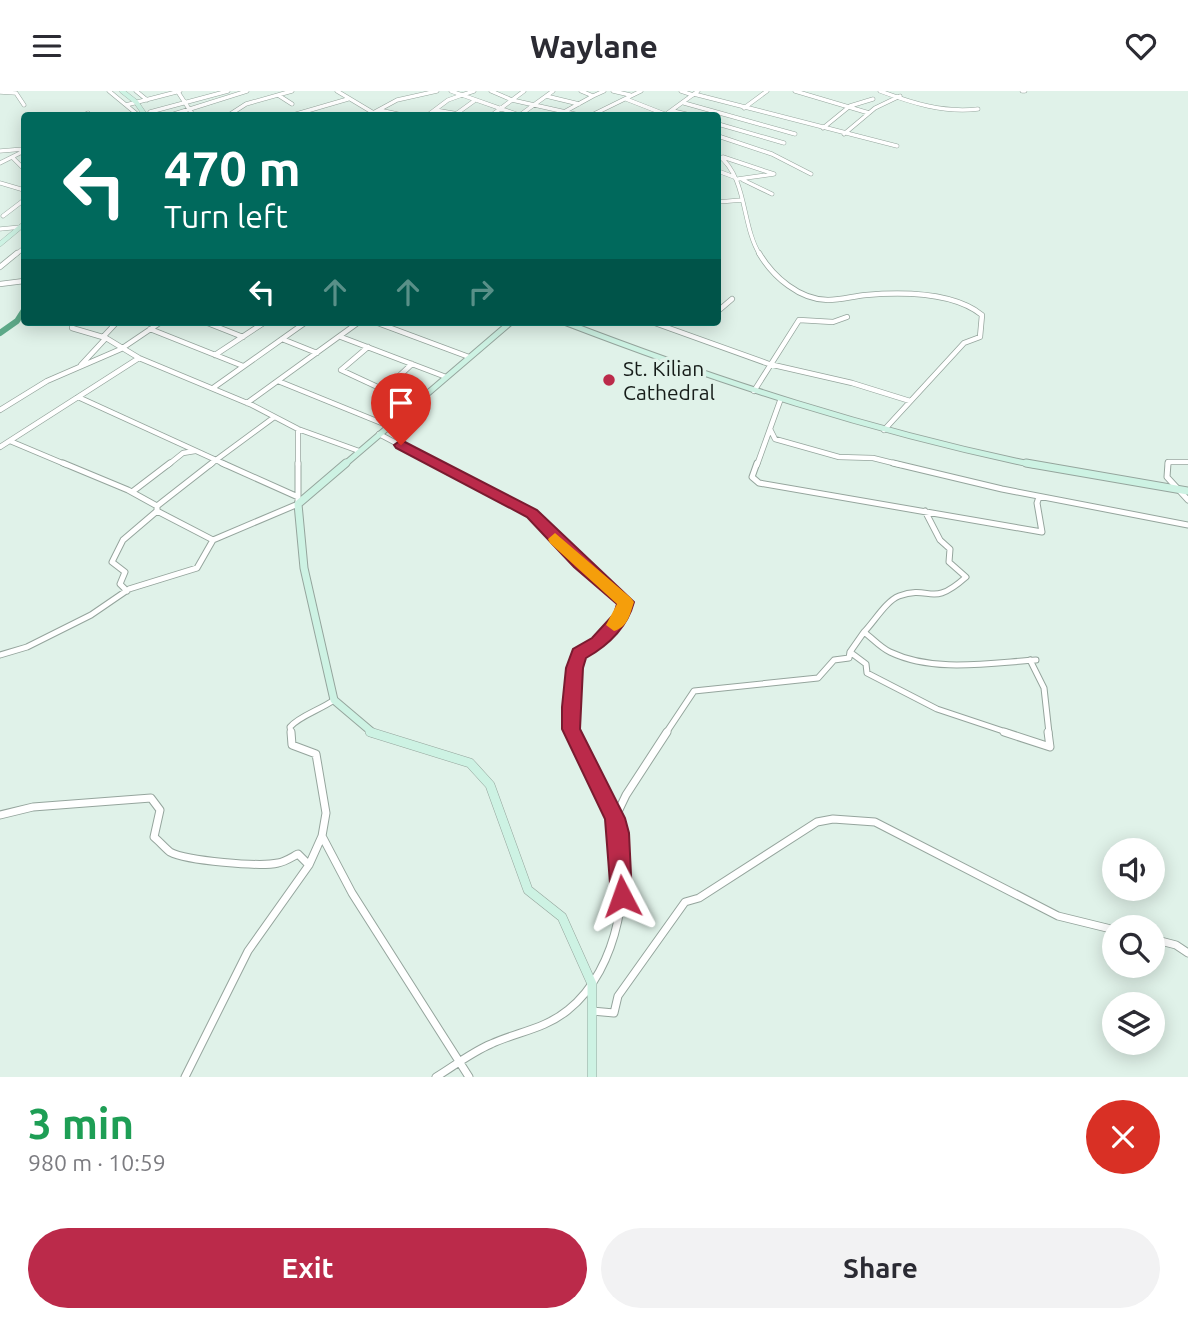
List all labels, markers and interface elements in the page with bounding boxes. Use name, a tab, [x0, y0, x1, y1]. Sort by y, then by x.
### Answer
icon: menu	[28, 27, 66, 65]
icon: heart	[1122, 27, 1160, 65]
text: Waylane	[530, 28, 658, 64]
icon: left	[49, 140, 140, 231]
text: 470 m	[164, 140, 301, 195]
text: Turn left	[164, 198, 288, 234]
icon: left	[243, 273, 281, 311]
icon: ahead	[316, 273, 354, 311]
icon: ahead	[389, 273, 427, 311]
icon: right	[462, 273, 500, 311]
place label: St. Kilian Cathedral	[623, 356, 715, 404]
marker: St. Kilian Cathedral	[601, 372, 617, 388]
pin	[371, 373, 431, 445]
icon: arrive	[382, 384, 420, 422]
map controls	[1102, 838, 1165, 1055]
button: sound	[1102, 838, 1165, 901]
position arrow	[585, 859, 659, 933]
button: search	[1102, 915, 1165, 978]
button: layers	[1102, 992, 1165, 1055]
text: 3 min	[28, 1100, 134, 1147]
button: close	[1086, 1100, 1160, 1174]
text: 980 m · 10:59	[28, 1150, 166, 1175]
button: Exit	[28, 1228, 587, 1308]
button: Share	[601, 1228, 1160, 1308]

